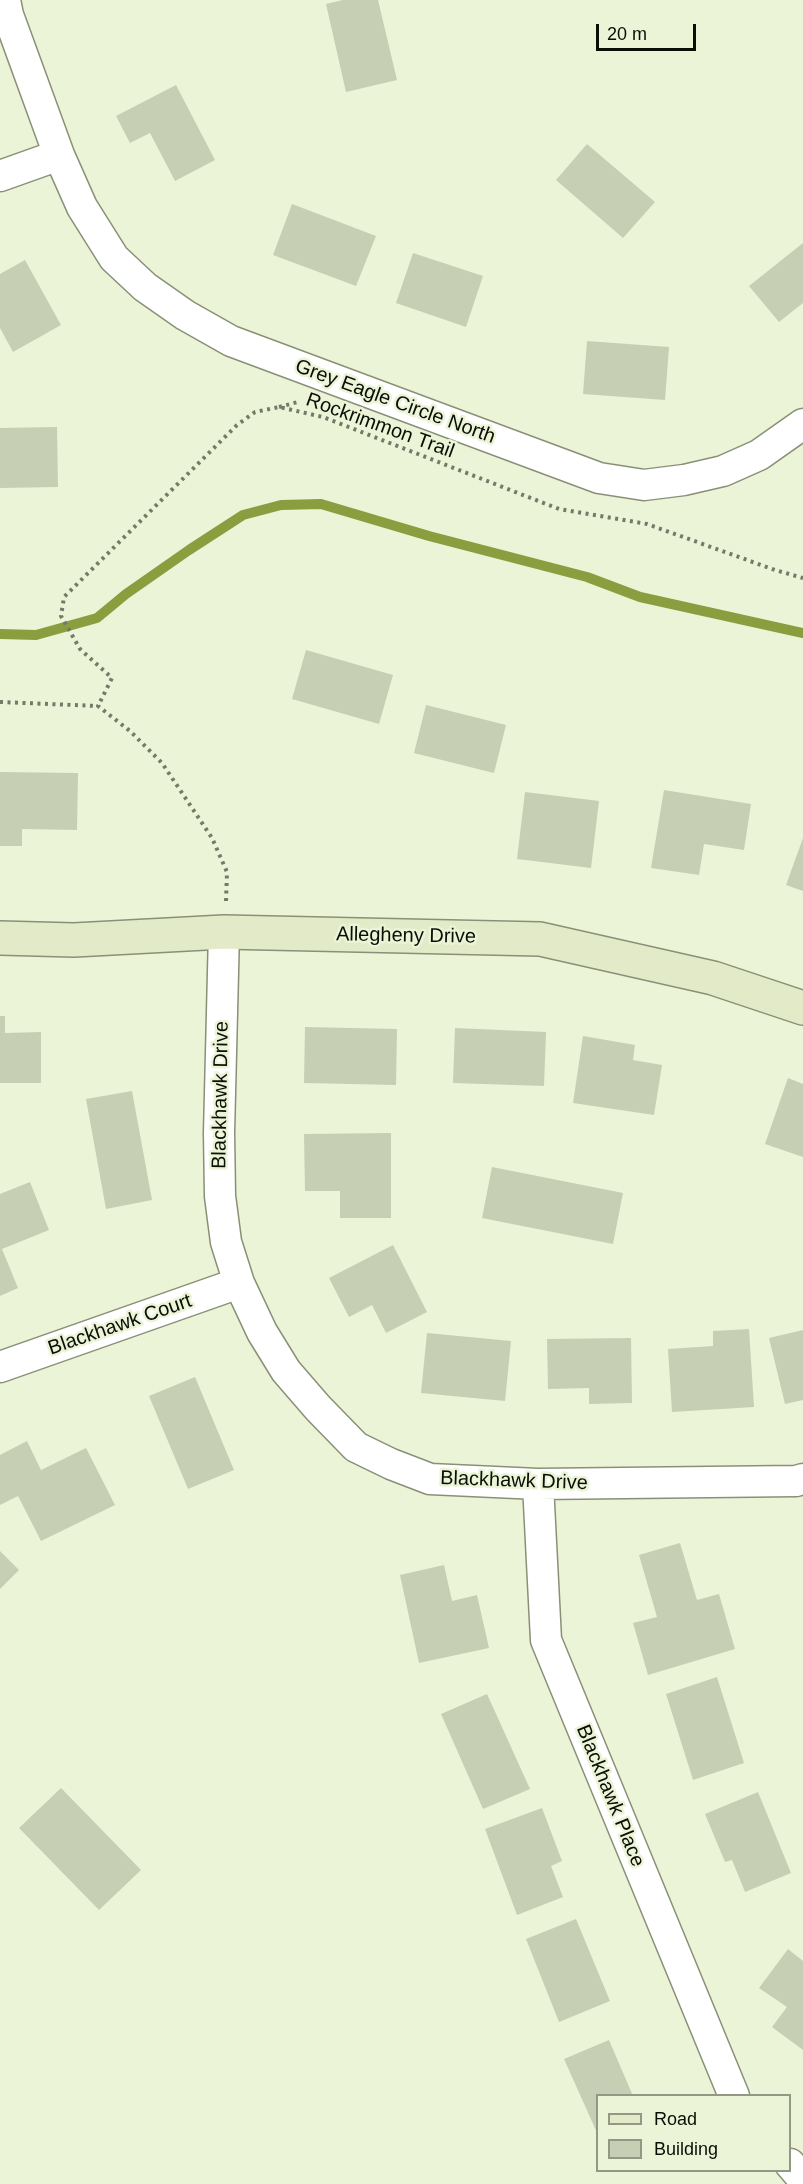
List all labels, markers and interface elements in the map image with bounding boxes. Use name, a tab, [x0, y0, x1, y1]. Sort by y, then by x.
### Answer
scale bar	[599, 12, 700, 50]
text: 20 m	[607, 24, 647, 44]
street label: Grey Eagle Circle North	[292, 355, 498, 449]
street label: Rockrimmon Trail	[303, 388, 457, 464]
street label: Allegheny Drive	[336, 923, 476, 949]
street label: Blackhawk Drive	[208, 1021, 234, 1169]
street label: Blackhawk Court	[45, 1289, 195, 1361]
street label: Blackhawk Drive	[440, 1466, 588, 1496]
street label: Blackhawk Place	[571, 1721, 649, 1871]
legend	[596, 2094, 791, 2172]
text: Road	[654, 2109, 697, 2129]
text: Building	[654, 2139, 718, 2159]

